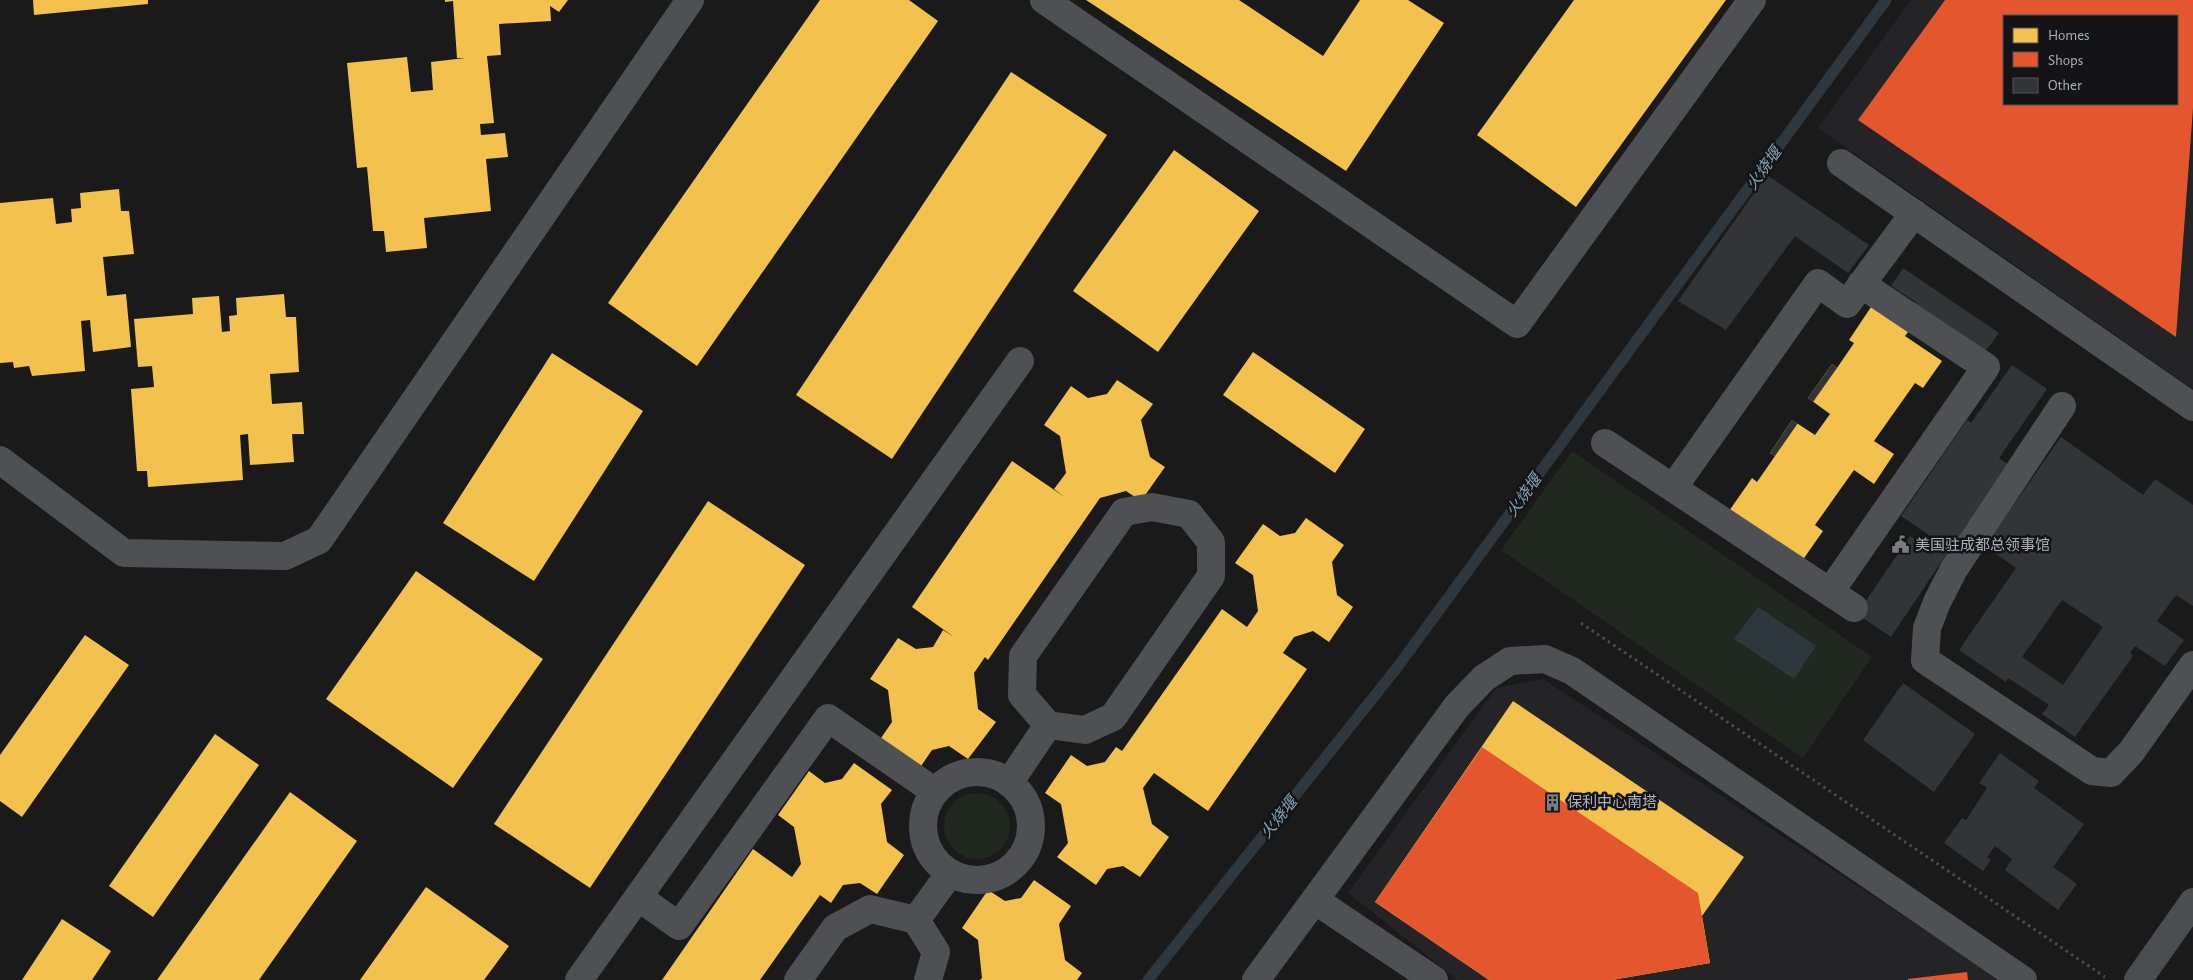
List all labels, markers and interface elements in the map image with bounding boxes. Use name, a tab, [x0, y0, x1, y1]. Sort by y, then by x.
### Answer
legend	[2003, 15, 2178, 105]
text: Homes	[2048, 28, 2090, 43]
text: Shops	[2048, 53, 2083, 68]
text: Other	[2048, 78, 2082, 93]
water label: 火烧堰	[1742, 141, 1786, 193]
water label: 火烧堰	[1502, 468, 1546, 520]
public building icon: 美国驻成都总领事馆	[1891, 535, 1911, 555]
place label: 美国驻成都总领事馆	[1915, 537, 2050, 553]
water label: 火烧堰	[1257, 791, 1302, 841]
building icon: 保利中心南塔	[1543, 792, 1563, 812]
place label: 保利中心南塔	[1567, 794, 1657, 810]

